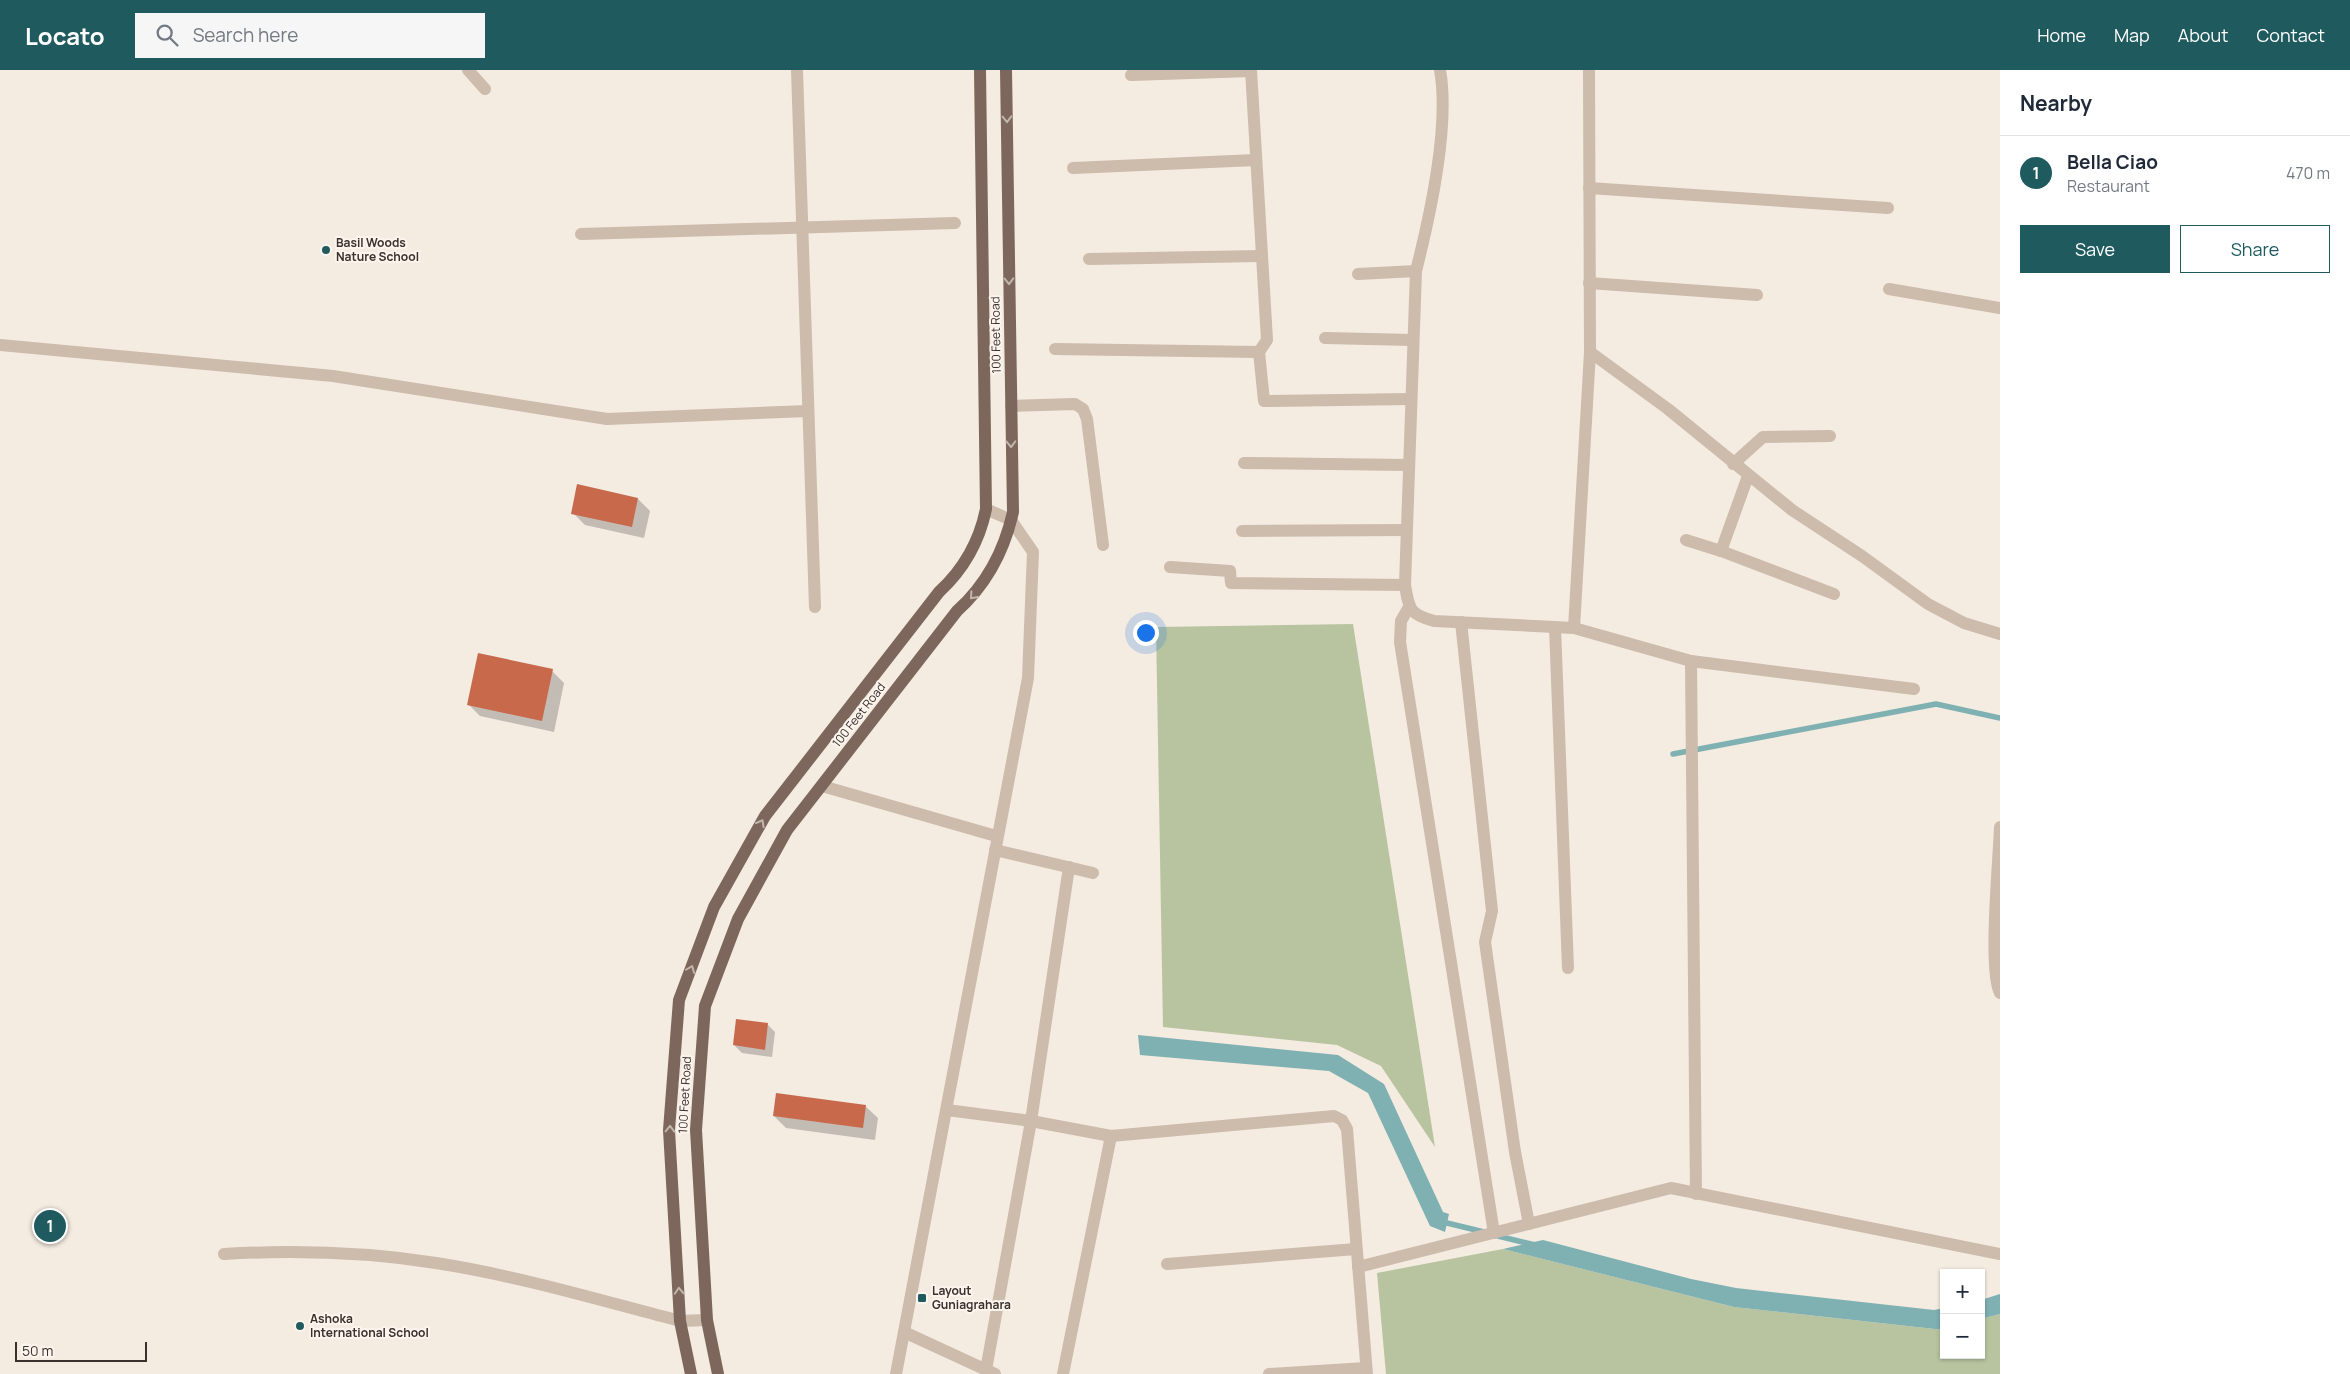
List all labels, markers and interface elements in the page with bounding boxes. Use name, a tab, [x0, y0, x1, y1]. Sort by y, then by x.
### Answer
search box	[135, 13, 485, 58]
text: Locato	[25, 19, 105, 52]
icon: search	[153, 21, 181, 49]
text: Search here	[193, 22, 298, 48]
text: Home	[2037, 23, 2086, 47]
text: Map	[2114, 23, 2150, 47]
text: About	[2178, 23, 2228, 47]
text: Contact	[2256, 23, 2325, 47]
text: Nearby	[2020, 89, 2092, 117]
one-way arrow	[1002, 115, 1012, 123]
text: Bella Ciao	[2067, 149, 2158, 175]
text: 1	[2032, 162, 2040, 184]
text: 470 m	[2286, 162, 2330, 184]
text: Restaurant	[2067, 175, 2150, 197]
button: Save	[2020, 225, 2170, 273]
button: Share	[2180, 225, 2330, 273]
place label: Basil Woods Nature School	[336, 234, 419, 265]
marker: Basil Woods Nature School	[320, 244, 332, 256]
one-way arrow	[1004, 278, 1014, 285]
street label: 100 Feet Road	[986, 296, 1005, 374]
one-way arrow	[1006, 440, 1017, 448]
one-way arrow	[969, 590, 978, 599]
your location	[1133, 620, 1159, 646]
street label: 100 Feet Road	[828, 679, 889, 750]
one-way arrow	[755, 820, 765, 829]
one-way arrow	[685, 965, 695, 974]
street label: 100 Feet Road	[674, 1056, 695, 1134]
one-way arrow	[665, 1125, 675, 1133]
pin: 1	[34, 1207, 66, 1245]
map controls	[1940, 1269, 1985, 1359]
button: +	[1940, 1269, 1985, 1314]
place label: Layout Guniagrahara	[932, 1282, 1011, 1313]
one-way arrow	[673, 1287, 684, 1295]
marker: Layout Guniagrahara	[916, 1292, 928, 1304]
place label: Ashoka International School	[310, 1310, 429, 1341]
button: −	[1940, 1314, 1985, 1359]
marker: Ashoka International School	[294, 1320, 306, 1332]
scale bar	[15, 1339, 148, 1362]
text: 50 m	[22, 1341, 53, 1360]

